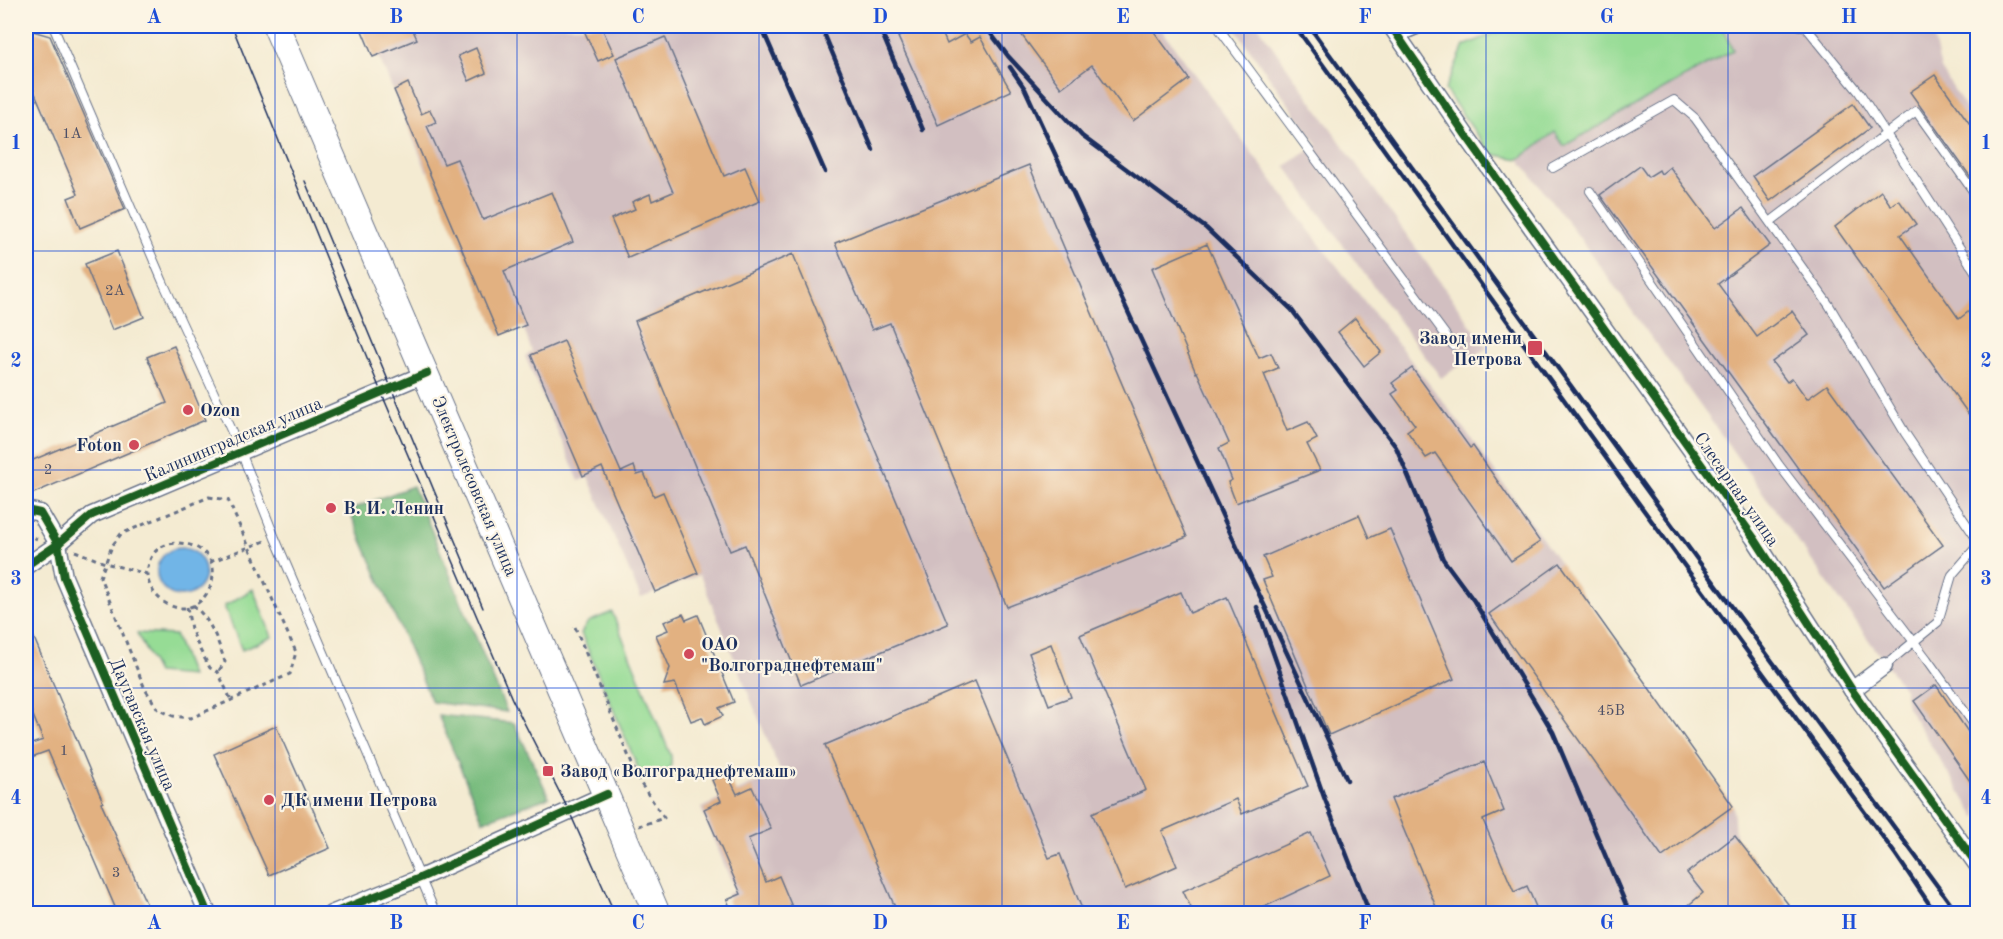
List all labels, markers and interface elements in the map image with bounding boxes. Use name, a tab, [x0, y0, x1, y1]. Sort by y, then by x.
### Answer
text: A	[146, 8, 162, 28]
text: B	[389, 8, 403, 28]
text: C	[631, 8, 645, 28]
text: D	[872, 8, 888, 28]
text: E	[1116, 8, 1130, 28]
text: F	[1358, 8, 1372, 28]
text: G	[1600, 8, 1614, 28]
text: H	[1841, 8, 1857, 28]
house number: 1А	[62, 127, 83, 142]
text: 1	[10, 134, 22, 154]
text: 1	[1980, 134, 1992, 154]
house number: 2А	[105, 284, 126, 299]
place label: Завод имени Петрова	[1419, 330, 1522, 369]
marker: Завод имени Петрова	[1526, 339, 1544, 357]
text: 2	[10, 352, 22, 372]
text: 2	[1980, 352, 1992, 372]
street label: Калининградская улица	[142, 394, 325, 486]
street label: Электролесовская улица	[428, 394, 520, 579]
place label: Ozon	[200, 402, 240, 420]
marker: Ozon	[181, 403, 195, 417]
street label: Слесарная улица	[1690, 429, 1782, 550]
place label: Foton	[76, 437, 122, 455]
marker: Foton	[127, 438, 141, 452]
house number: 2	[44, 463, 52, 478]
place label: В. И. Ленин	[343, 500, 444, 518]
marker: В. И. Ленин	[324, 501, 338, 515]
text: 3	[10, 570, 22, 590]
text: 3	[1980, 570, 1992, 590]
place label: ОАО "Волгограднефтемаш"	[701, 636, 883, 676]
marker: ОАО "Волгограднефтемаш"	[682, 647, 696, 661]
street label: Даугавская улица	[106, 655, 178, 794]
house number: 45В	[1597, 704, 1625, 719]
house number: 1	[60, 744, 68, 759]
place label: Завод «Волгограднефтемаш»	[560, 763, 797, 782]
marker: Завод «Волгограднефтемаш»	[541, 764, 555, 778]
text: 4	[10, 789, 22, 809]
text: 4	[1980, 789, 1992, 809]
place label: ДК имени Петрова	[281, 792, 437, 810]
marker: ДК имени Петрова	[262, 793, 276, 807]
house number: 3	[112, 866, 120, 881]
text: A	[146, 914, 162, 934]
text: B	[389, 914, 403, 934]
text: C	[631, 914, 645, 934]
text: D	[872, 914, 888, 934]
text: E	[1116, 914, 1130, 934]
text: F	[1358, 914, 1372, 934]
text: G	[1600, 914, 1614, 934]
text: H	[1841, 914, 1857, 934]

